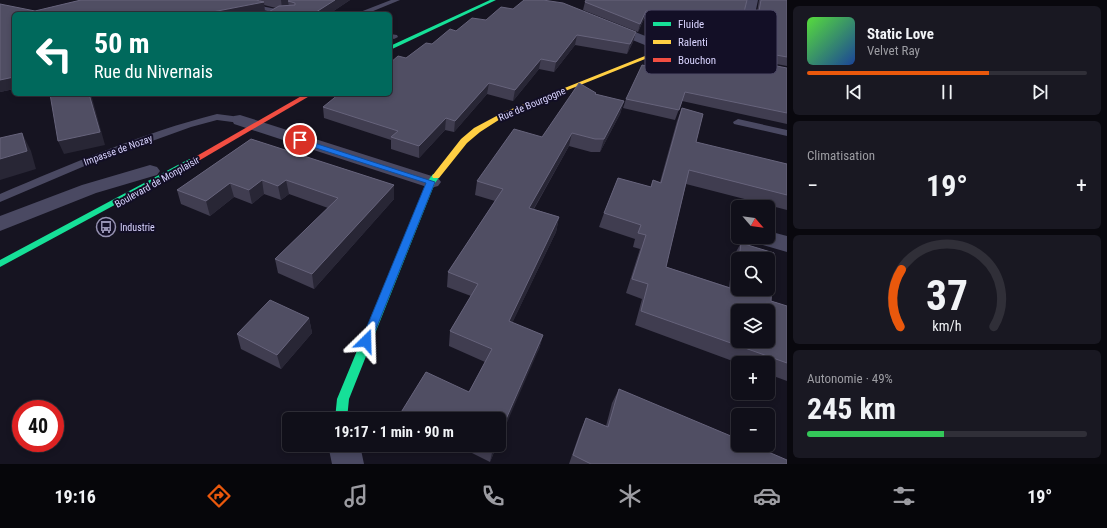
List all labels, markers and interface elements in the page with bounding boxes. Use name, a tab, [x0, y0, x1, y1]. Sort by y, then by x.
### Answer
legend	[645, 10, 777, 74]
text: Fluide	[678, 18, 704, 31]
text: Static Love	[867, 25, 934, 43]
text: 50 m	[94, 27, 150, 60]
icon: left	[28, 28, 80, 80]
text: Ralenti	[678, 36, 708, 49]
text: Velvet Ray	[867, 43, 920, 58]
text: Bouchon	[678, 54, 716, 67]
text: Rue du Nivernais	[94, 61, 213, 82]
icon: previous	[843, 81, 865, 103]
icon: pause	[936, 81, 958, 103]
icon: next	[1029, 81, 1051, 103]
street label: Rue de Bourgogne	[497, 85, 567, 123]
pin	[283, 123, 317, 157]
icon: arrive	[289, 129, 311, 151]
street label: Impasse de Nozay	[82, 132, 154, 168]
text: Climatisation	[807, 148, 875, 163]
street label: Boulevard de Monplaisir	[113, 154, 201, 210]
text: 19°	[926, 168, 968, 203]
text: −	[807, 173, 818, 198]
text: +	[1076, 173, 1087, 198]
north arrow	[731, 200, 775, 244]
map controls	[731, 200, 775, 452]
bus stop icon: Industrie	[95, 216, 117, 238]
place label: Industrie	[120, 222, 155, 233]
button: search	[731, 252, 775, 296]
text: 37	[926, 271, 968, 320]
button: layers	[731, 304, 775, 348]
text: km/h	[932, 318, 962, 334]
position arrow	[345, 320, 387, 362]
button: +	[731, 356, 775, 400]
text: Autonomie · 49%	[807, 371, 893, 386]
text: 245 km	[807, 391, 896, 426]
speed limit sign: 40	[12, 400, 64, 452]
button: −	[731, 408, 775, 452]
text: 19:17 · 1 min · 90 m	[334, 423, 454, 441]
icon: directions	[205, 482, 233, 510]
icon: music	[342, 482, 370, 510]
icon: phone	[479, 482, 507, 510]
icon: climate	[616, 482, 644, 510]
icon: car	[753, 482, 781, 510]
icon: filters	[890, 482, 918, 510]
text: 19:16	[55, 486, 96, 507]
text: 19°	[1027, 486, 1052, 507]

